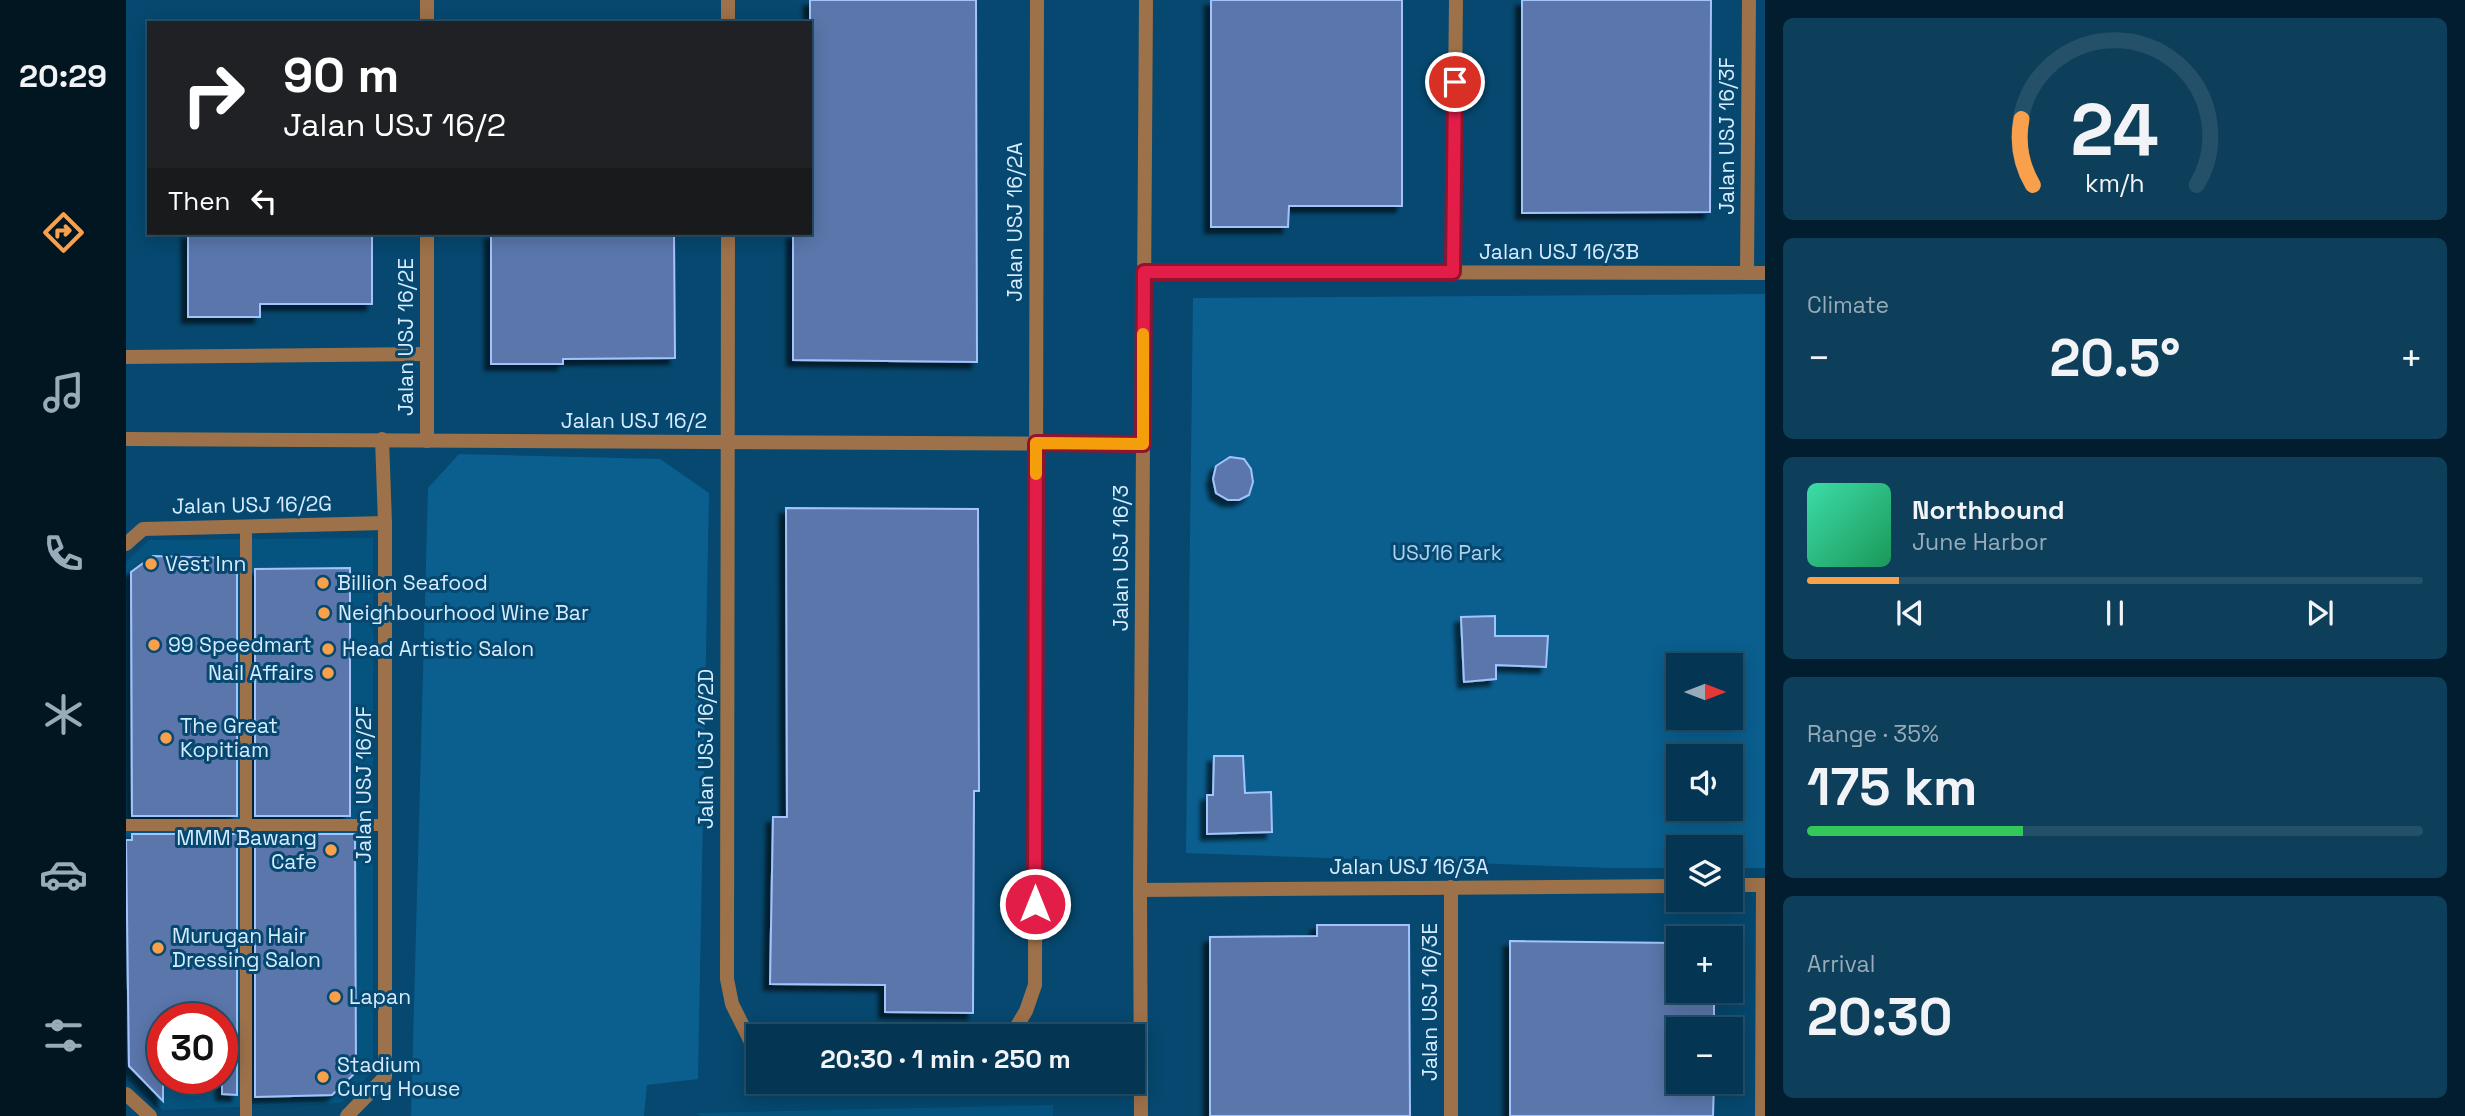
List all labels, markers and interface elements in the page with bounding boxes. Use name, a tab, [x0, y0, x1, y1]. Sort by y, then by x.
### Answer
text: 90 m	[283, 44, 399, 106]
icon: right	[168, 49, 259, 140]
pin	[1425, 52, 1485, 112]
text: 20:29	[19, 56, 107, 96]
street label: Jalan USJ 16/3F	[1713, 57, 1740, 215]
icon: arrive	[1436, 63, 1474, 101]
text: 24	[2071, 83, 2159, 176]
text: Jalan USJ 16/2	[283, 105, 506, 145]
street label: Jalan USJ 16/2A	[1001, 142, 1028, 302]
text: km/h	[2085, 167, 2145, 199]
icon: left	[245, 182, 283, 220]
text: Then	[168, 184, 231, 218]
icon: directions	[39, 208, 88, 257]
street label: Jalan USJ 16/3B	[1479, 238, 1639, 265]
street label: Jalan USJ 16/2E	[392, 258, 419, 416]
text: Climate	[1807, 290, 1889, 320]
text: 20.5°	[2049, 325, 2181, 391]
text: −	[1807, 334, 1831, 382]
text: +	[2399, 334, 2423, 382]
icon: music	[39, 368, 88, 417]
street label: Jalan USJ 16/2	[561, 407, 707, 434]
street label: Jalan USJ 16/3	[1107, 485, 1134, 631]
street label: Jalan USJ 16/2G	[172, 490, 332, 519]
text: Northbound	[1912, 493, 2065, 527]
text: June Harbor	[1912, 527, 2047, 557]
icon: phone	[39, 529, 88, 578]
park label: USJ16 Park	[1392, 539, 1502, 566]
place label: Vest Inn	[165, 550, 246, 577]
marker: Vest Inn	[143, 556, 159, 572]
place label: Billion Seafood	[337, 569, 488, 596]
marker: Billion Seafood	[315, 575, 331, 591]
icon: previous	[1891, 594, 1929, 632]
icon: pause	[2096, 594, 2134, 632]
icon: next	[2301, 594, 2339, 632]
place label: Neighbourhood Wine Bar	[338, 599, 589, 626]
marker: Neighbourhood Wine Bar	[316, 605, 332, 621]
place label: 99 Speedmart	[168, 631, 312, 658]
place label: Head Artistic Salon	[342, 635, 534, 662]
marker: 99 Speedmart	[146, 637, 162, 653]
marker: Head Artistic Salon	[320, 641, 336, 657]
north arrow	[1666, 653, 1743, 730]
map controls	[1666, 653, 1743, 1094]
place label: Nail Affairs	[208, 659, 314, 686]
marker: Nail Affairs	[320, 665, 336, 681]
street label: Jalan USJ 16/2D	[692, 669, 719, 829]
icon: climate	[39, 690, 88, 739]
street label: Jalan USJ 16/2F	[350, 706, 377, 864]
place label: The Great Kopitiam	[180, 712, 278, 763]
text: Range · 35%	[1807, 719, 1939, 749]
marker: The Great Kopitiam	[158, 730, 174, 746]
button: sound	[1666, 744, 1743, 821]
text: 175 km	[1807, 754, 1977, 820]
place label: MMM Bawang Cafe	[176, 824, 317, 875]
button: layers	[1666, 835, 1743, 912]
marker: MMM Bawang Cafe	[323, 842, 339, 858]
icon: car	[39, 850, 88, 899]
street label: Jalan USJ 16/3A	[1329, 853, 1489, 880]
position arrow	[998, 867, 1072, 941]
place label: Murugan Hair Dressing Salon	[172, 922, 321, 973]
street label: Jalan USJ 16/3E	[1416, 923, 1443, 1081]
button: +	[1666, 926, 1743, 1003]
marker: Murugan Hair Dressing Salon	[150, 940, 166, 956]
text: Arrival	[1807, 949, 1875, 979]
place label: Lapan	[349, 983, 411, 1010]
text: 20:30	[1807, 984, 1952, 1050]
marker: Lapan	[327, 989, 343, 1005]
speed limit sign: 30	[147, 1003, 238, 1094]
icon: filters	[39, 1011, 88, 1060]
button: −	[1666, 1017, 1743, 1094]
text: 20:30 · 1 min · 250 m	[820, 1042, 1071, 1076]
place label: Stadium Curry House	[337, 1051, 461, 1102]
marker: Stadium Curry House	[315, 1069, 331, 1085]

